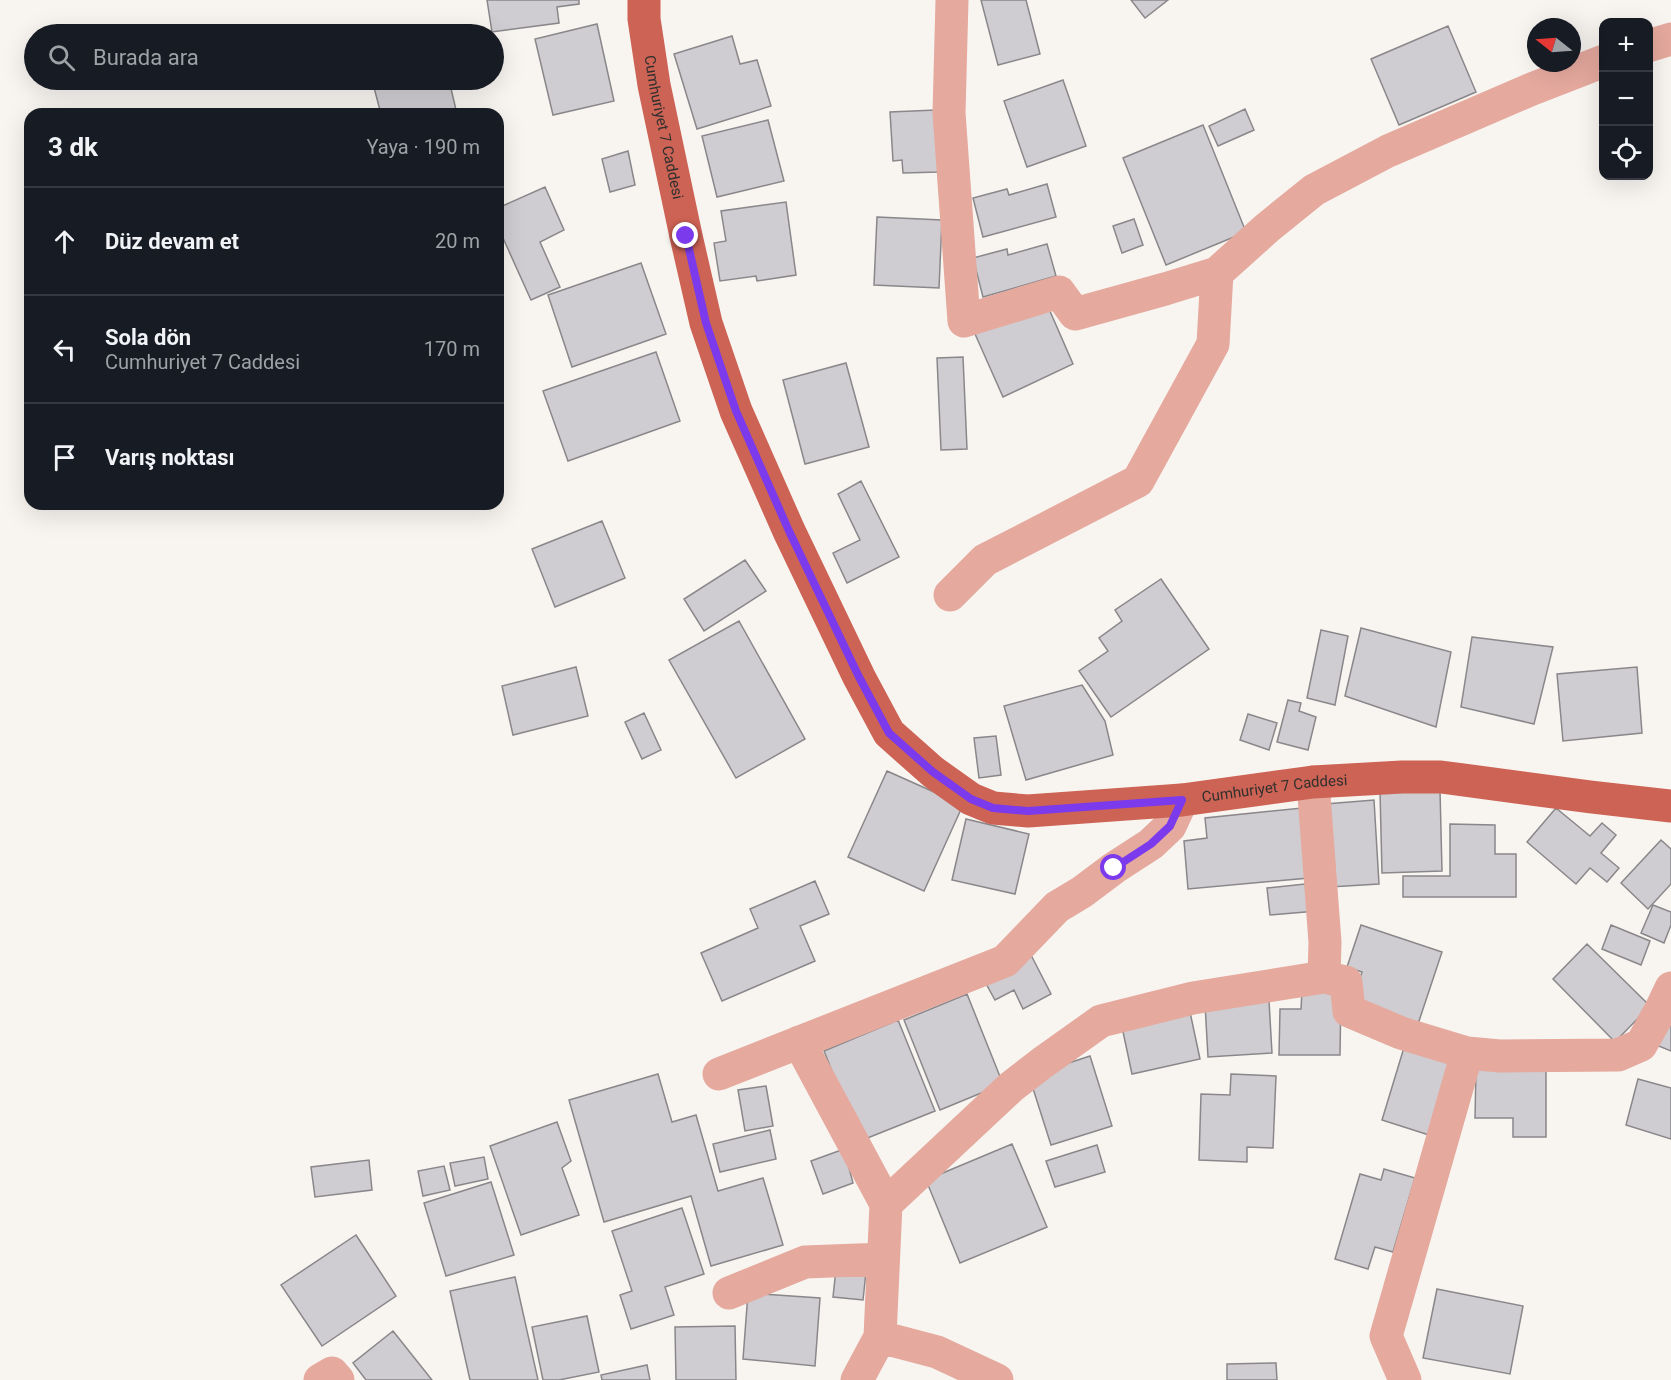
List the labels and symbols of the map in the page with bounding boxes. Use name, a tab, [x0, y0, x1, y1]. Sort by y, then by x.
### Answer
north arrow	[1527, 18, 1581, 72]
street label: Cumhuriyet 7 Caddesi	[641, 54, 687, 201]
route end	[672, 222, 698, 248]
street label: Cumhuriyet 7 Caddesi	[1201, 771, 1348, 806]
route start	[1100, 854, 1126, 880]

